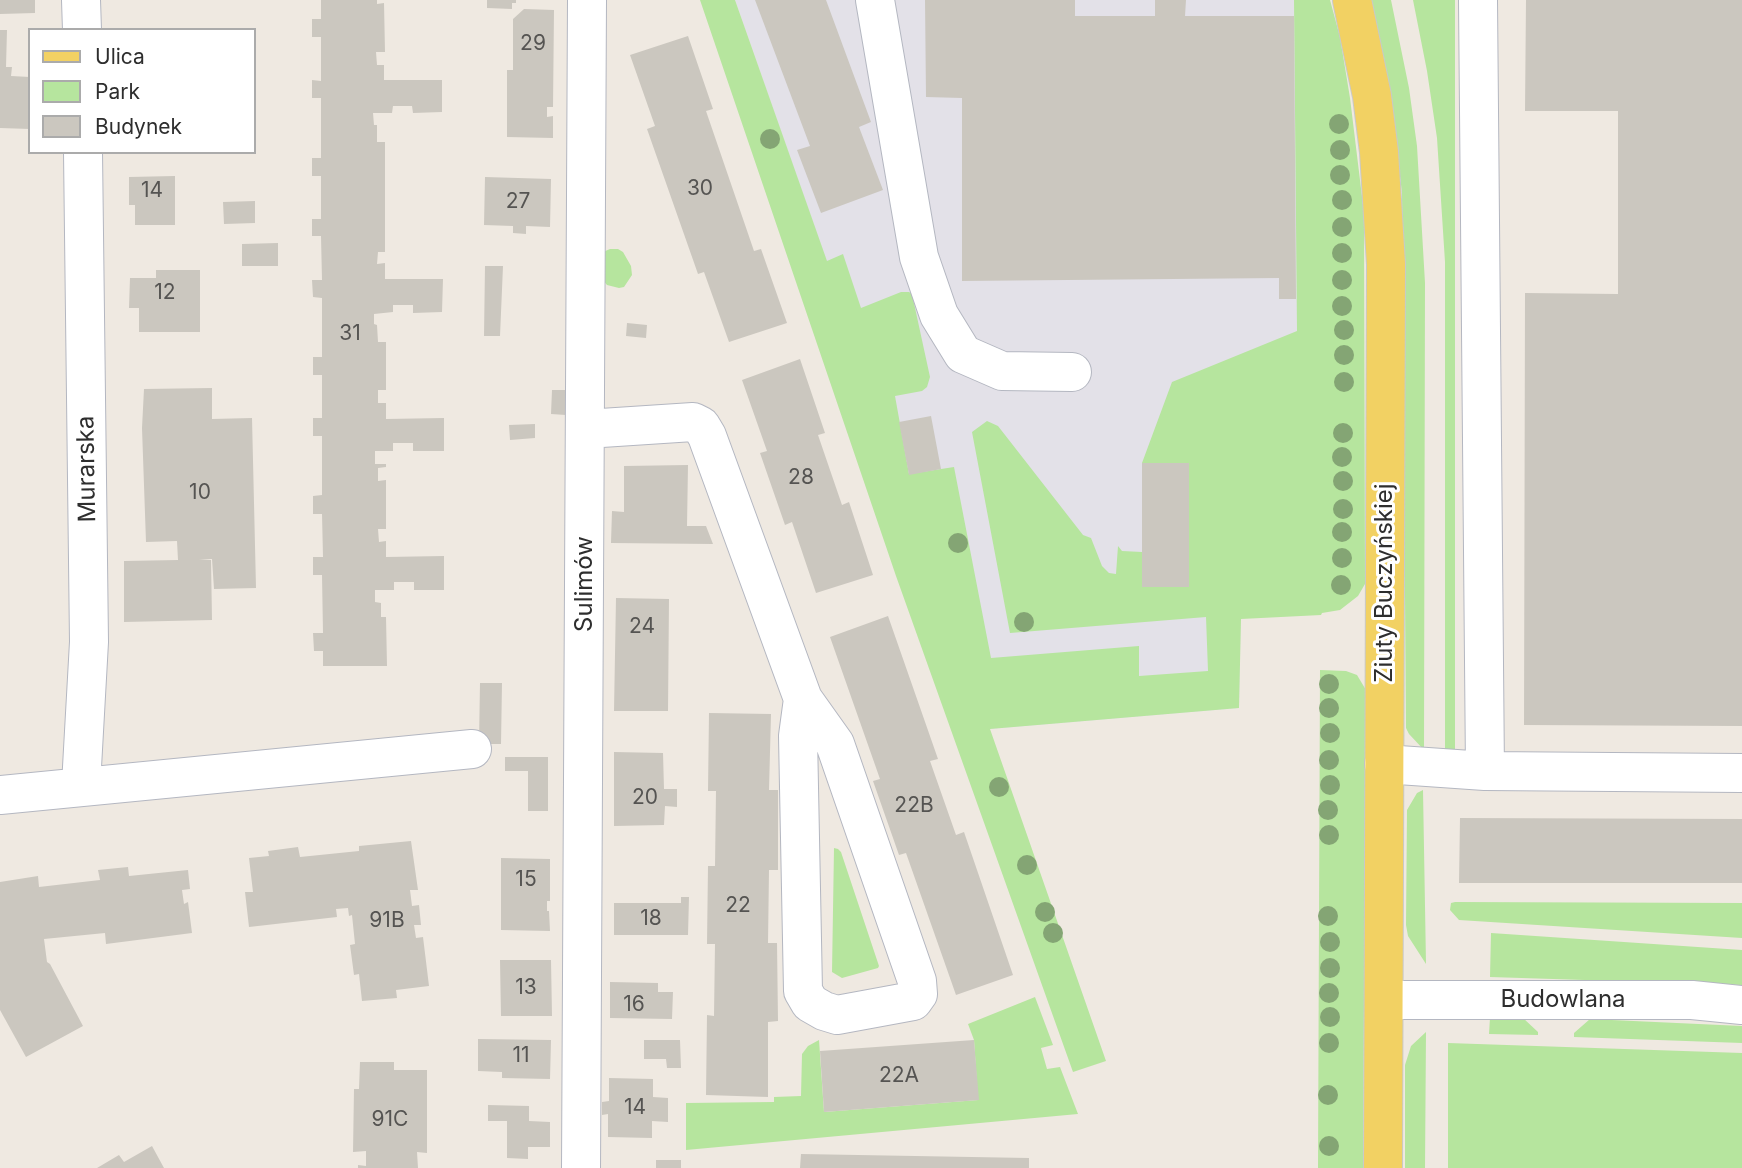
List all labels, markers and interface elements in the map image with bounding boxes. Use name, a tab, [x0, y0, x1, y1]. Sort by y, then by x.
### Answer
legend	[28, 28, 256, 154]
house number: 29	[520, 31, 546, 57]
text: Ulica	[95, 44, 145, 69]
text: Park	[95, 79, 140, 104]
text: Budynek	[95, 114, 182, 139]
house number: 30	[687, 176, 713, 202]
house number: 14	[141, 178, 163, 204]
house number: 27	[506, 189, 530, 215]
house number: 12	[154, 280, 176, 306]
house number: 31	[339, 321, 361, 347]
street label: Murarska	[72, 415, 102, 523]
house number: 28	[788, 465, 814, 491]
house number: 10	[189, 480, 211, 506]
street label: Ziuty Buczyńskiej	[1371, 483, 1399, 683]
street label: Sulimów	[571, 536, 599, 632]
house number: 24	[629, 614, 655, 640]
house number: 20	[632, 785, 658, 811]
house number: 22B	[894, 793, 934, 819]
house number: 15	[515, 867, 537, 893]
house number: 22	[725, 893, 751, 919]
house number: 18	[640, 906, 662, 932]
house number: 91B	[369, 908, 405, 934]
house number: 13	[515, 975, 537, 1001]
street label: Budowlana	[1500, 986, 1626, 1014]
house number: 16	[623, 992, 645, 1018]
house number: 11	[512, 1043, 530, 1069]
house number: 22A	[879, 1063, 919, 1089]
house number: 14	[624, 1095, 646, 1121]
house number: 91C	[372, 1107, 408, 1133]

